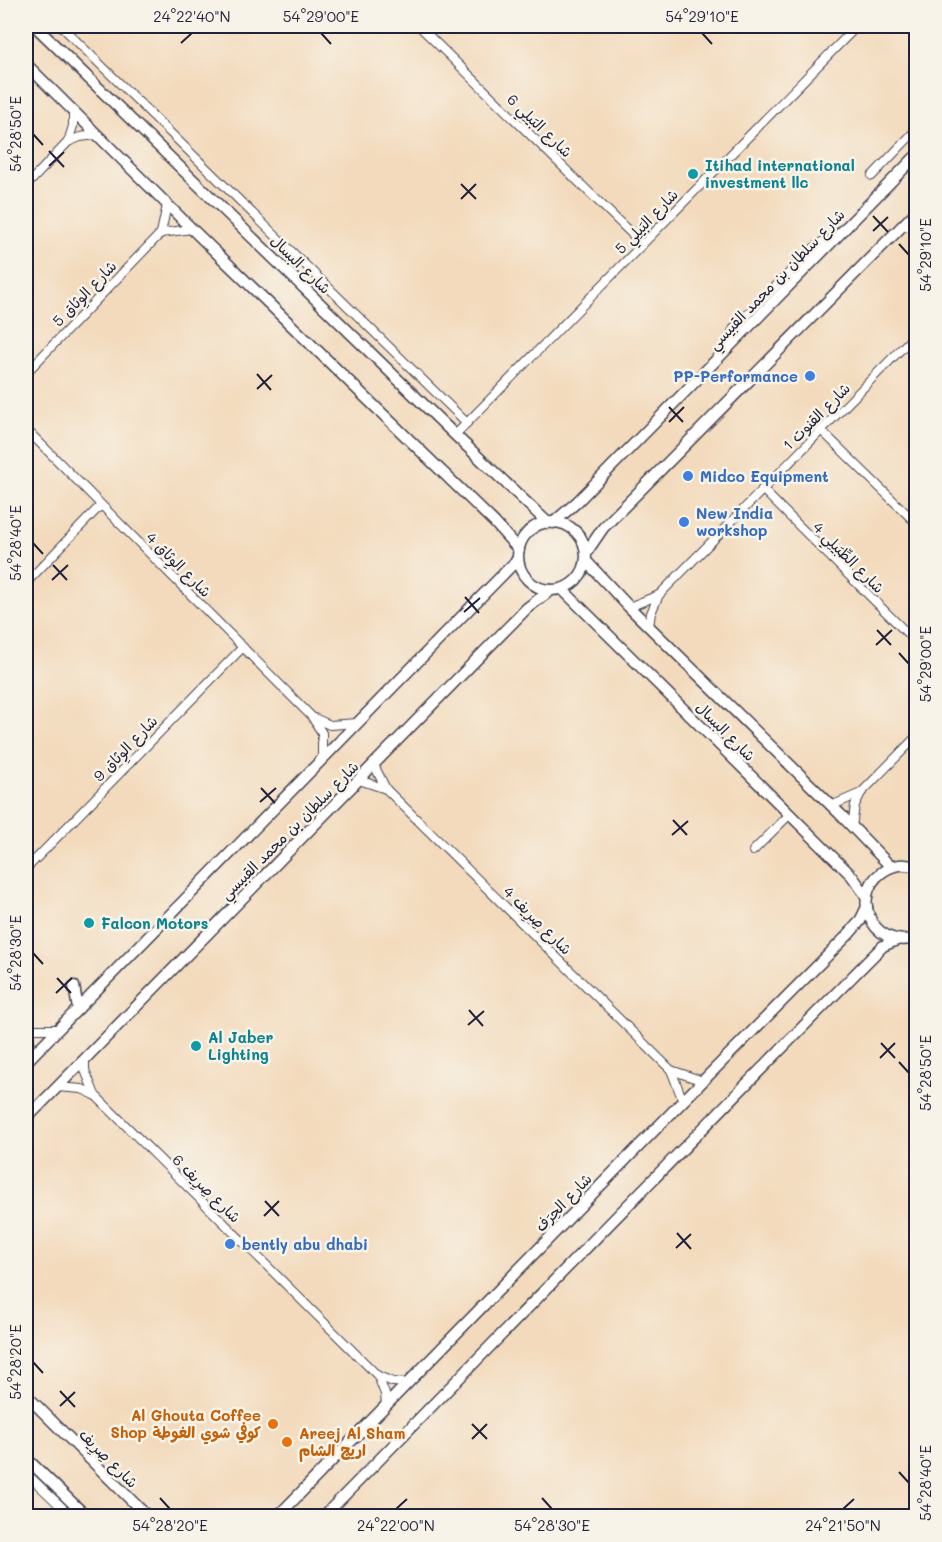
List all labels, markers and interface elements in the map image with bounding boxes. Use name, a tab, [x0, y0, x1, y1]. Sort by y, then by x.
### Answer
text: 24°22'40"N	[153, 6, 231, 26]
text: 54°29'00"E	[283, 6, 360, 26]
text: 54°29'10"E	[665, 6, 739, 26]
street label: شارع البَيلِي 6	[500, 89, 577, 164]
text: 54°28'50"E	[5, 96, 25, 172]
place label: Itihad international investment llc	[705, 155, 855, 192]
marker: Itihad international investment llc	[686, 167, 700, 181]
street label: شارع البَيلِي 5	[610, 184, 685, 261]
street label: شارع سلطان بن محمد القبيسي	[703, 204, 851, 356]
text: 54°29'10"E	[915, 218, 935, 292]
street label: شارع البسال	[266, 230, 335, 298]
street label: شارع الوِثاق 5	[48, 256, 123, 333]
place label: PP-Performance	[673, 366, 798, 386]
marker: PP-Performance	[803, 369, 817, 383]
street label: شارع القنوت 1	[778, 378, 855, 455]
place label: Midco Equipment	[700, 466, 829, 486]
marker: Midco Equipment	[681, 469, 695, 483]
place label: New India workshop	[696, 503, 773, 540]
text: 54°28'40"E	[5, 505, 25, 581]
marker: New India workshop	[677, 515, 691, 529]
street label: شارع الطِّبَيلِي 4	[806, 517, 889, 600]
street label: شارع الوِثاق 4	[140, 527, 216, 603]
text: 54°29'00"E	[915, 625, 935, 702]
street label: شارع البسال	[691, 697, 760, 766]
street label: شارع الوِثاق 9	[88, 711, 164, 788]
street label: شارع سلطان بن محمد القبيسي	[215, 756, 365, 906]
street label: شارع صِرِيف 4	[498, 881, 577, 960]
place label: Falcon Motors	[101, 913, 208, 933]
text: 54°28'30"E	[5, 915, 25, 991]
marker: Falcon Motors	[82, 916, 96, 930]
place label: Al Jaber Lighting	[208, 1027, 273, 1064]
text: 54°28'50"E	[915, 1035, 935, 1111]
marker: Al Jaber Lighting	[189, 1039, 203, 1053]
street label: شارع صِرِيف 6	[167, 1149, 246, 1228]
street label: شارع الحِرَف	[530, 1169, 597, 1236]
place label: bently abu dhabi	[242, 1234, 368, 1254]
marker: bently abu dhabi	[223, 1237, 237, 1251]
text: 54°28'20"E	[5, 1324, 25, 1400]
place label: Al Ghouta Coffee Shop كوفي شوي الغوطة	[110, 1405, 261, 1445]
marker: Al Ghouta Coffee Shop كوفي شوي الغوطة	[266, 1417, 280, 1431]
place label: Areej Al Sham اريج الشام	[299, 1423, 405, 1462]
street label: شارع صِرِيف	[74, 1424, 143, 1493]
marker: Areej Al Sham اريج الشام	[280, 1435, 294, 1449]
text: 54°28'40"E	[915, 1445, 935, 1521]
text: 54°28'20"E	[132, 1515, 208, 1535]
text: 24°22'00"N	[357, 1515, 435, 1535]
text: 54°28'30"E	[514, 1515, 590, 1535]
text: 24°21'50"N	[805, 1515, 881, 1535]

